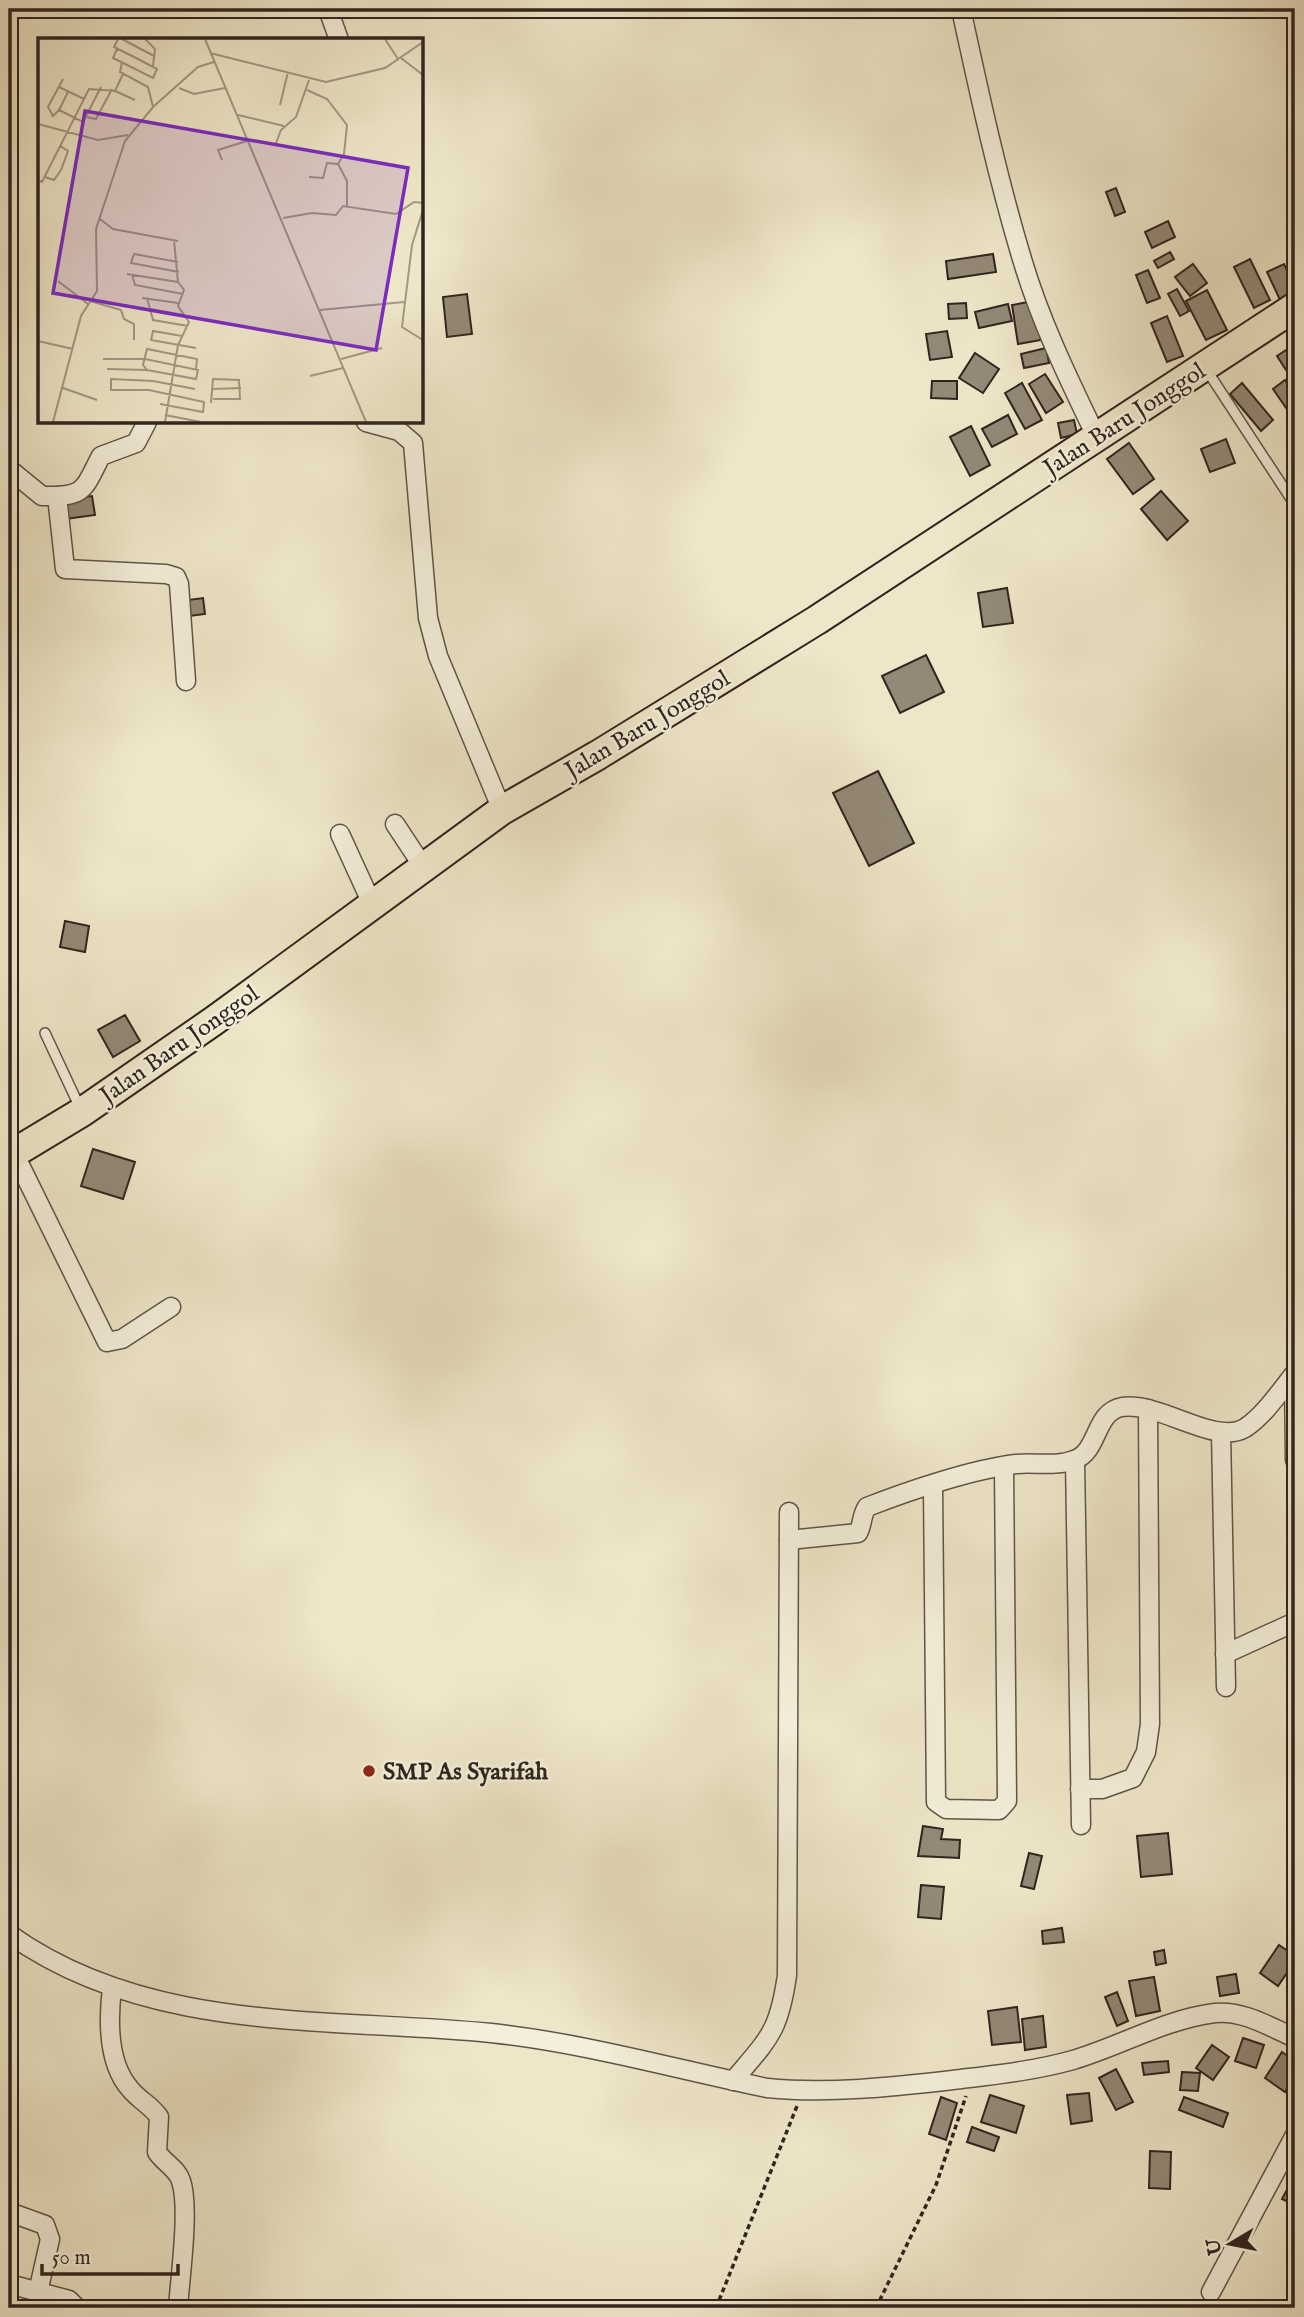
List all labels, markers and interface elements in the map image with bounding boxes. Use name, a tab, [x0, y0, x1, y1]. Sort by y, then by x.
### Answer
inset map	[38, 38, 424, 424]
street label: Jalan Baru Jonggol	[1035, 356, 1212, 486]
street label: Jalan Baru Jonggol	[557, 664, 736, 788]
street label: Jalan Baru Jonggol	[92, 979, 266, 1113]
place label: SMP As Syarifah	[383, 1757, 548, 1788]
marker: SMP As Syarifah	[361, 1763, 377, 1779]
north arrow	[1196, 2208, 1266, 2278]
scale bar	[42, 2233, 178, 2277]
text: U	[1202, 2236, 1229, 2258]
text: 50 m	[52, 2245, 91, 2272]

